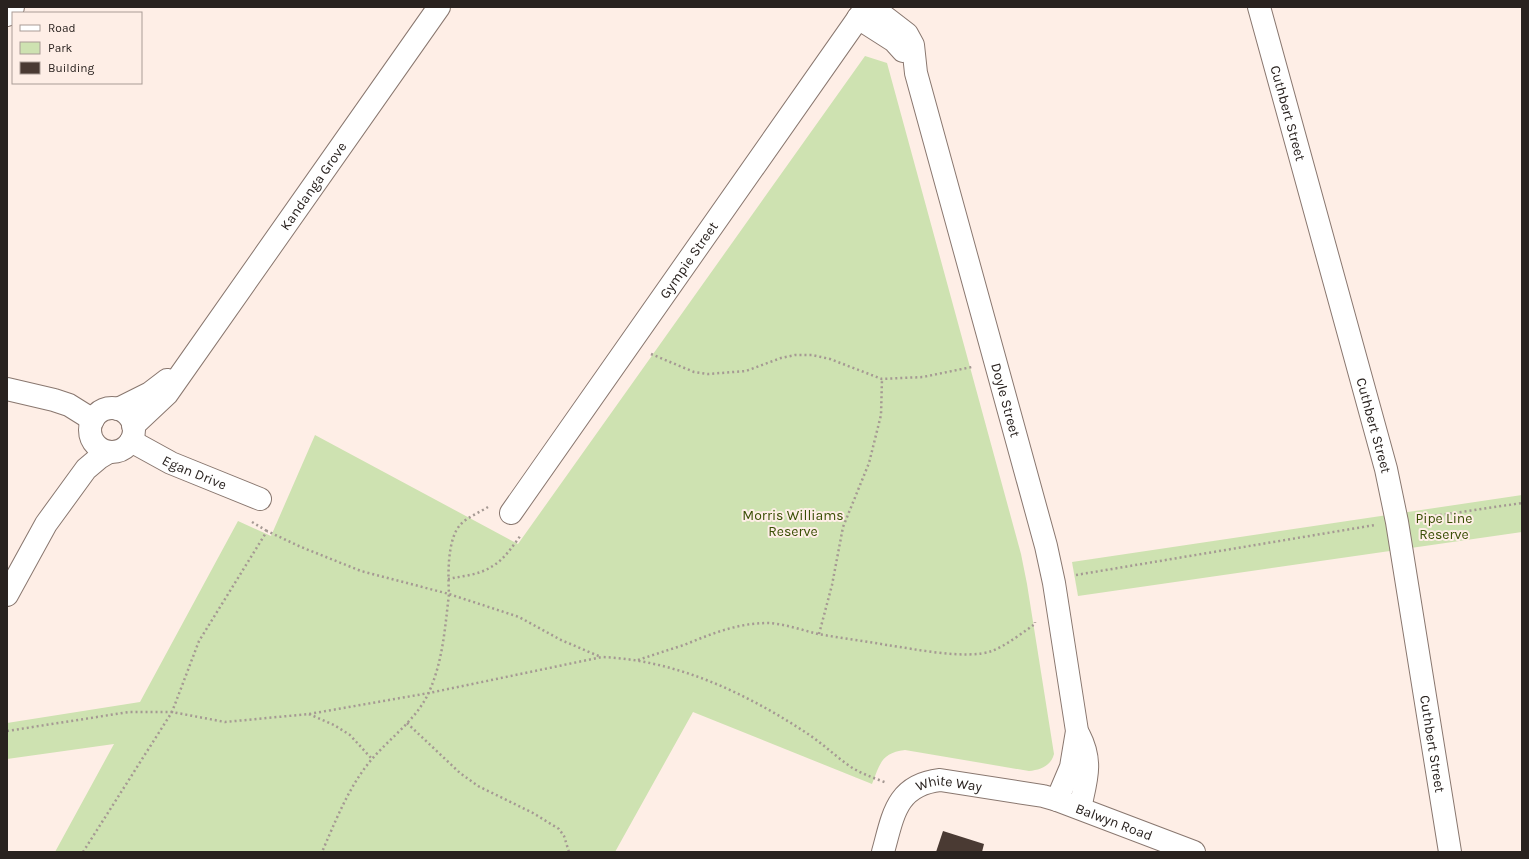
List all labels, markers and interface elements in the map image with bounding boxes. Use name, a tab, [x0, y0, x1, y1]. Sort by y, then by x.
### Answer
legend	[12, 12, 142, 84]
text: Road	[48, 21, 76, 35]
text: Park	[48, 41, 73, 55]
text: Building	[48, 61, 95, 75]
street label: Cuthbert Street	[1267, 63, 1309, 163]
street label: Kandanga Grove	[276, 138, 350, 233]
street label: Gympie Street	[656, 218, 721, 302]
street label: Doyle Street	[988, 361, 1024, 439]
street label: Cuthbert Street	[1353, 376, 1395, 475]
street label: Egan Drive	[159, 451, 229, 493]
park label: Morris Williams Reserve	[742, 507, 844, 540]
park label: Pipe Line Reserve	[1416, 510, 1472, 543]
street label: Cuthbert Street	[1416, 694, 1449, 794]
street label: White Way	[913, 772, 984, 795]
street label: Balwyn Road	[1073, 799, 1155, 844]

